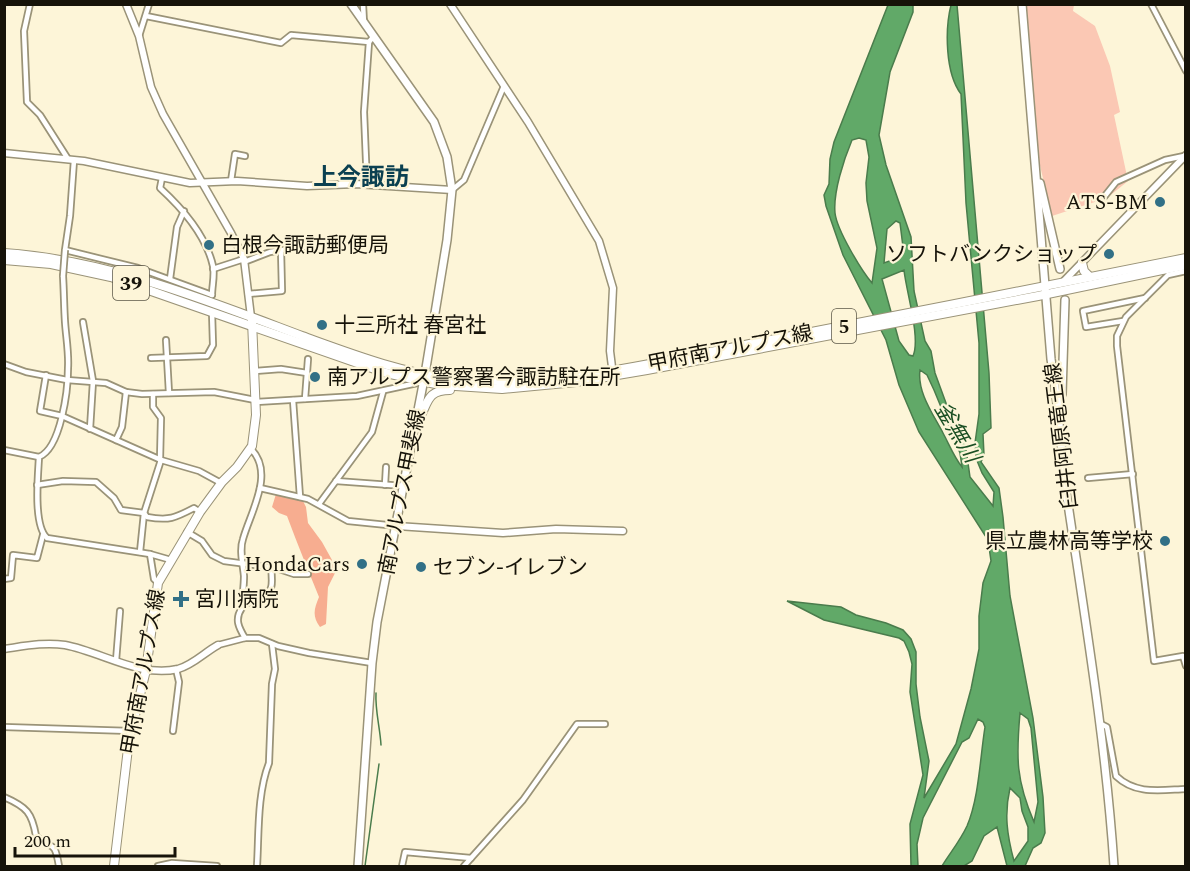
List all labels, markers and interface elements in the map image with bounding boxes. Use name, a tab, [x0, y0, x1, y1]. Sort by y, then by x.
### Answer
district label: 上今諏訪	[313, 160, 409, 196]
place label: ATS-BM	[1066, 187, 1148, 219]
marker: ATS-BM	[1153, 195, 1167, 209]
place label: 白根今諏訪郵便局	[221, 230, 389, 262]
marker: 白根今諏訪郵便局	[202, 238, 216, 252]
place label: ソフトバンクショップ	[886, 239, 1097, 271]
marker: ソフトバンクショップ	[1102, 247, 1116, 261]
road number: 39	[113, 266, 149, 300]
road number: 5	[832, 309, 856, 343]
place label: 十三所社 春宮社	[334, 310, 486, 342]
street label: 甲府南アルプス線	[645, 317, 816, 381]
marker: 十三所社 春宮社	[315, 318, 329, 332]
street label: 臼井阿原竜王線	[1037, 361, 1087, 511]
place label: 南アルプス警察署今諏訪駐在所	[327, 362, 621, 394]
marker: 南アルプス警察署今諏訪駐在所	[308, 370, 322, 384]
water label: 釜無川	[926, 396, 989, 471]
street label: 南アルプス甲斐線	[371, 407, 435, 578]
place label: 県立農林高等学校	[985, 526, 1153, 558]
marker: 県立農林高等学校	[1158, 534, 1172, 548]
place label: HondaCars	[244, 549, 350, 581]
place label: セブン-イレブン	[433, 552, 588, 584]
marker: HondaCars	[355, 557, 369, 571]
marker: セブン-イレブン	[414, 560, 428, 574]
place label: 宮川病院	[195, 584, 279, 616]
street label: 甲府南アルプス線	[114, 587, 174, 758]
marker: 宮川病院	[172, 590, 190, 608]
scale bar	[15, 820, 176, 858]
text: 200 m	[24, 828, 71, 855]

